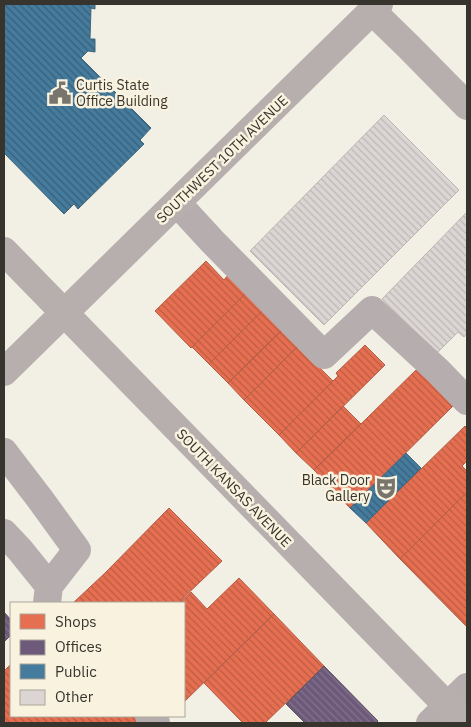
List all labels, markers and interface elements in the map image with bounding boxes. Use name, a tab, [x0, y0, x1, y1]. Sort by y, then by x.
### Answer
place label: Curtis State Office Building	[76, 76, 168, 110]
public building icon: Curtis State Office Building	[47, 80, 73, 106]
street label: SOUTHWEST 10TH AVENUE	[152, 91, 292, 227]
street label: SOUTH KANSAS AVENUE	[173, 425, 295, 551]
place label: Black Door Gallery	[302, 471, 370, 505]
theatre icon: Black Door Gallery	[373, 475, 399, 501]
legend	[10, 602, 185, 717]
text: Shops	[55, 612, 97, 631]
text: Offices	[55, 637, 102, 656]
text: Public	[55, 662, 97, 681]
text: Other	[55, 687, 94, 706]

